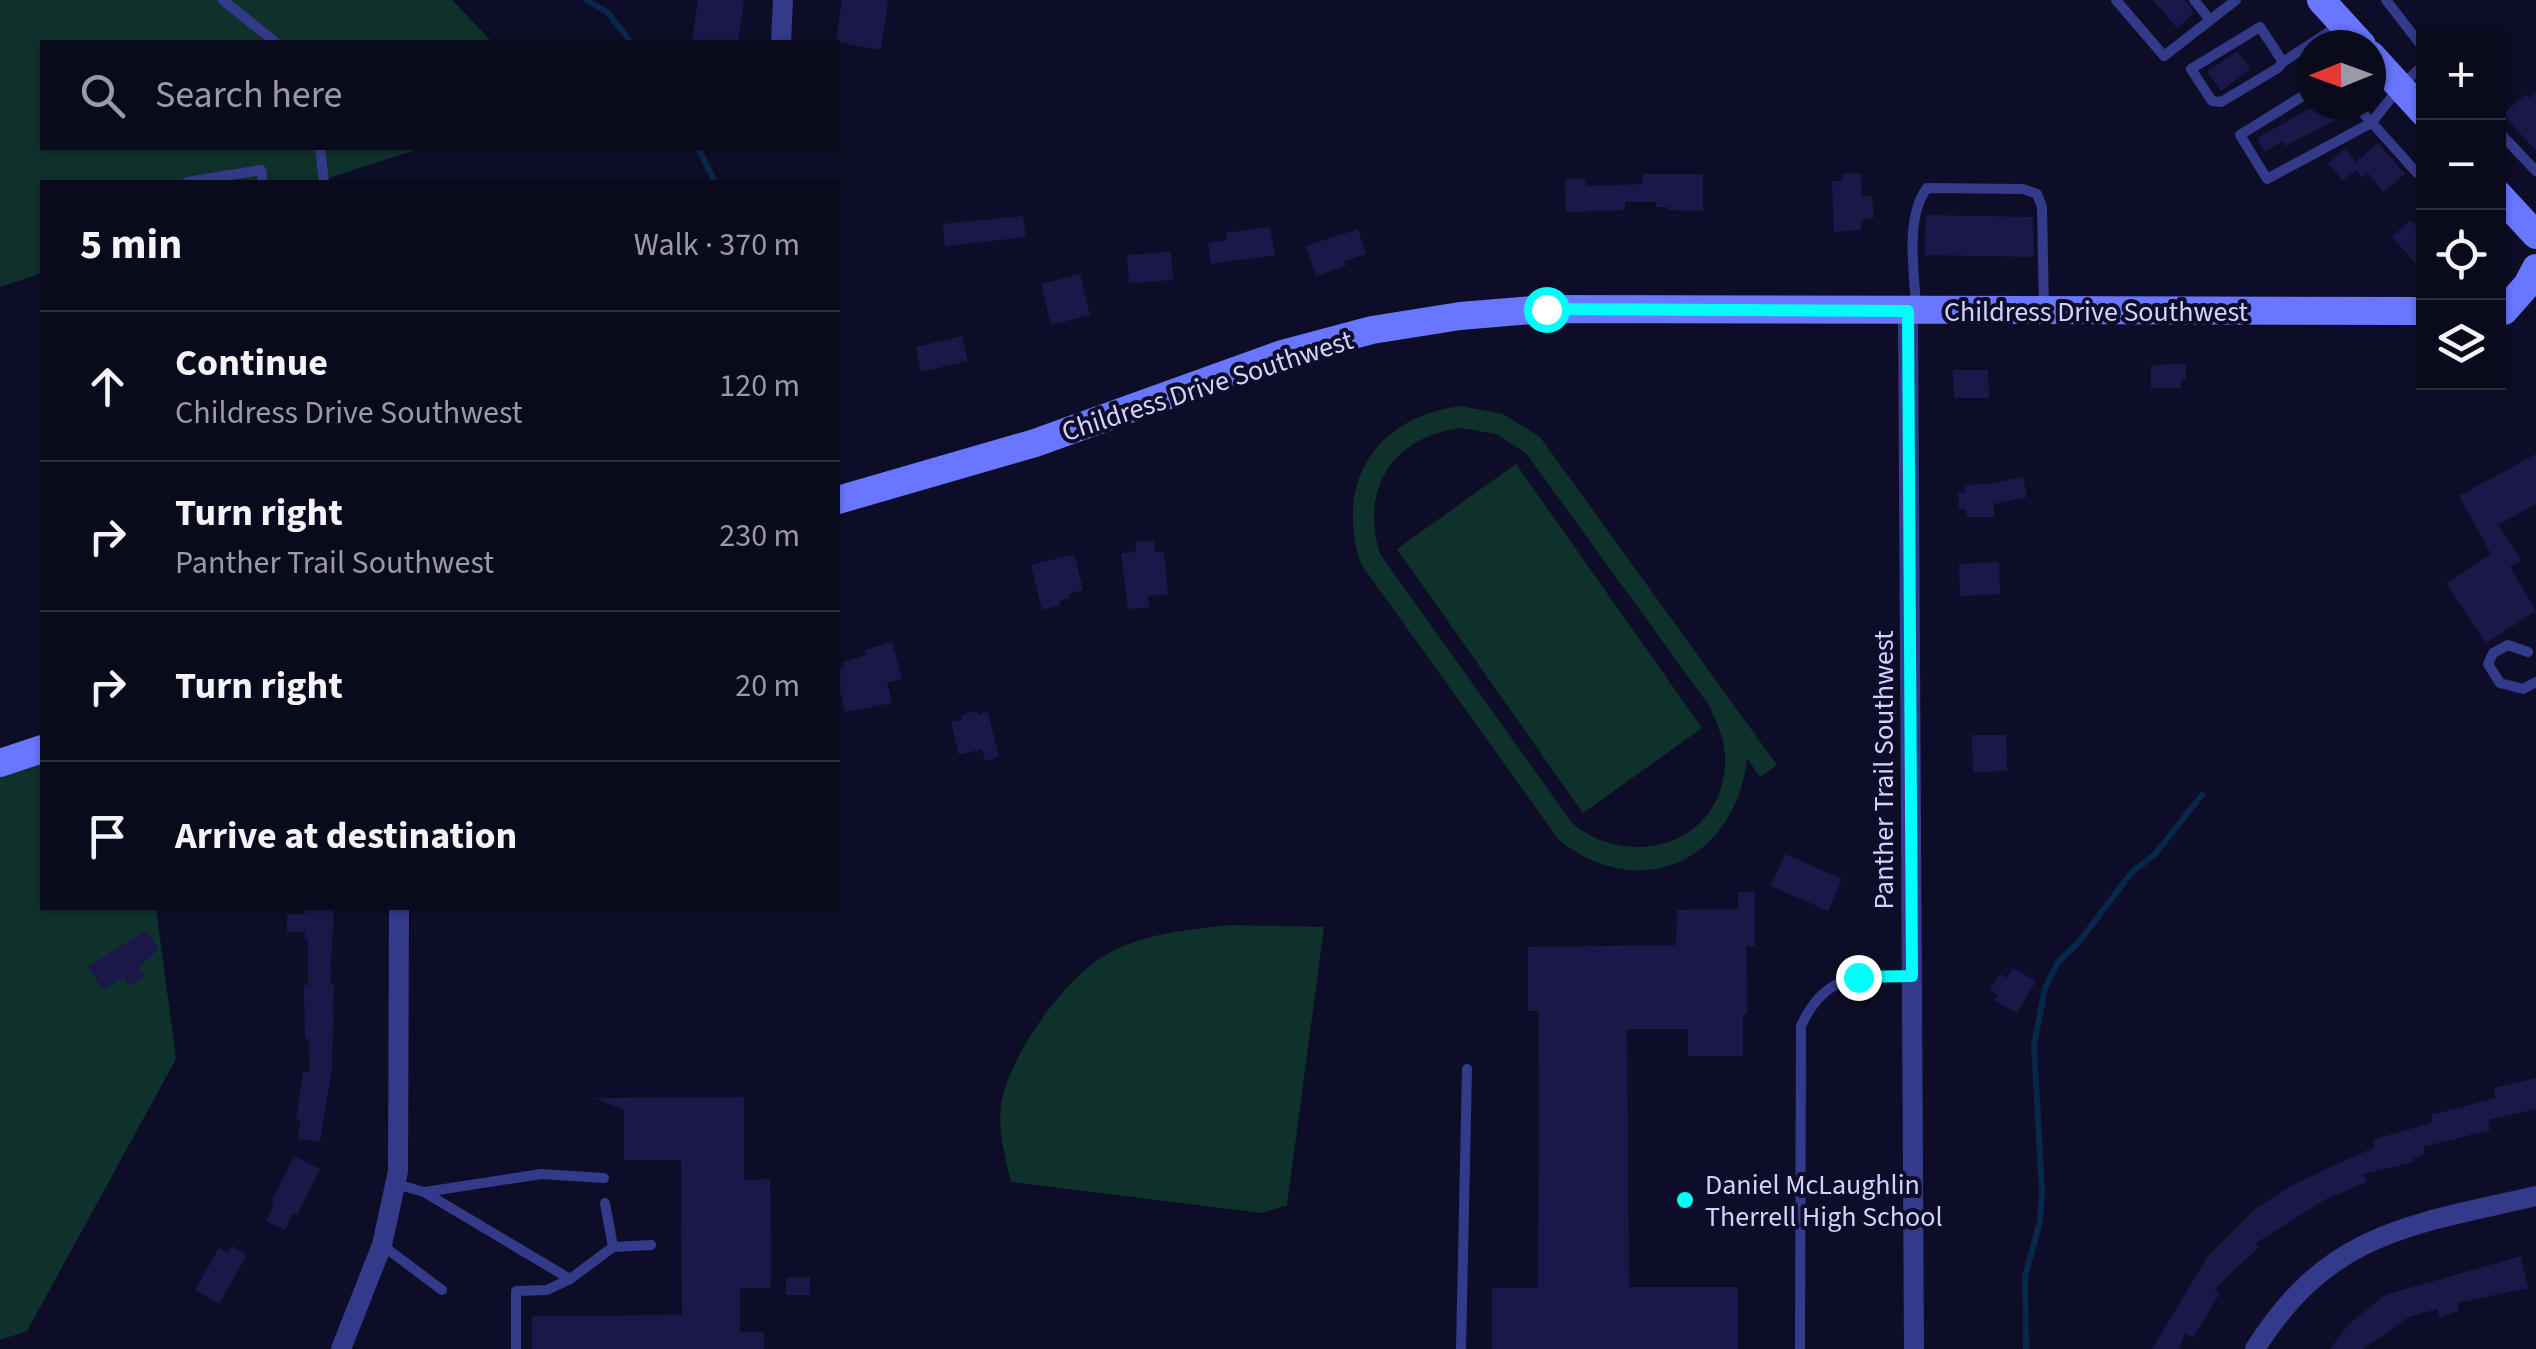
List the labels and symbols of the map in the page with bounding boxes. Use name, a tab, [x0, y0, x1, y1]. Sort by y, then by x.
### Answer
north arrow	[2296, 30, 2386, 120]
route start	[1524, 287, 1570, 333]
street label: Childress Drive Southwest	[1944, 292, 2249, 332]
street label: Childress Drive Southwest	[1057, 320, 1359, 452]
street label: Panther Trail Southwest	[1864, 630, 1904, 910]
route end	[1836, 955, 1882, 1001]
place label: Daniel McLaughlin Therrell High School	[1705, 1165, 1943, 1237]
marker: Daniel McLaughlin Therrell High School	[1674, 1189, 1696, 1211]

